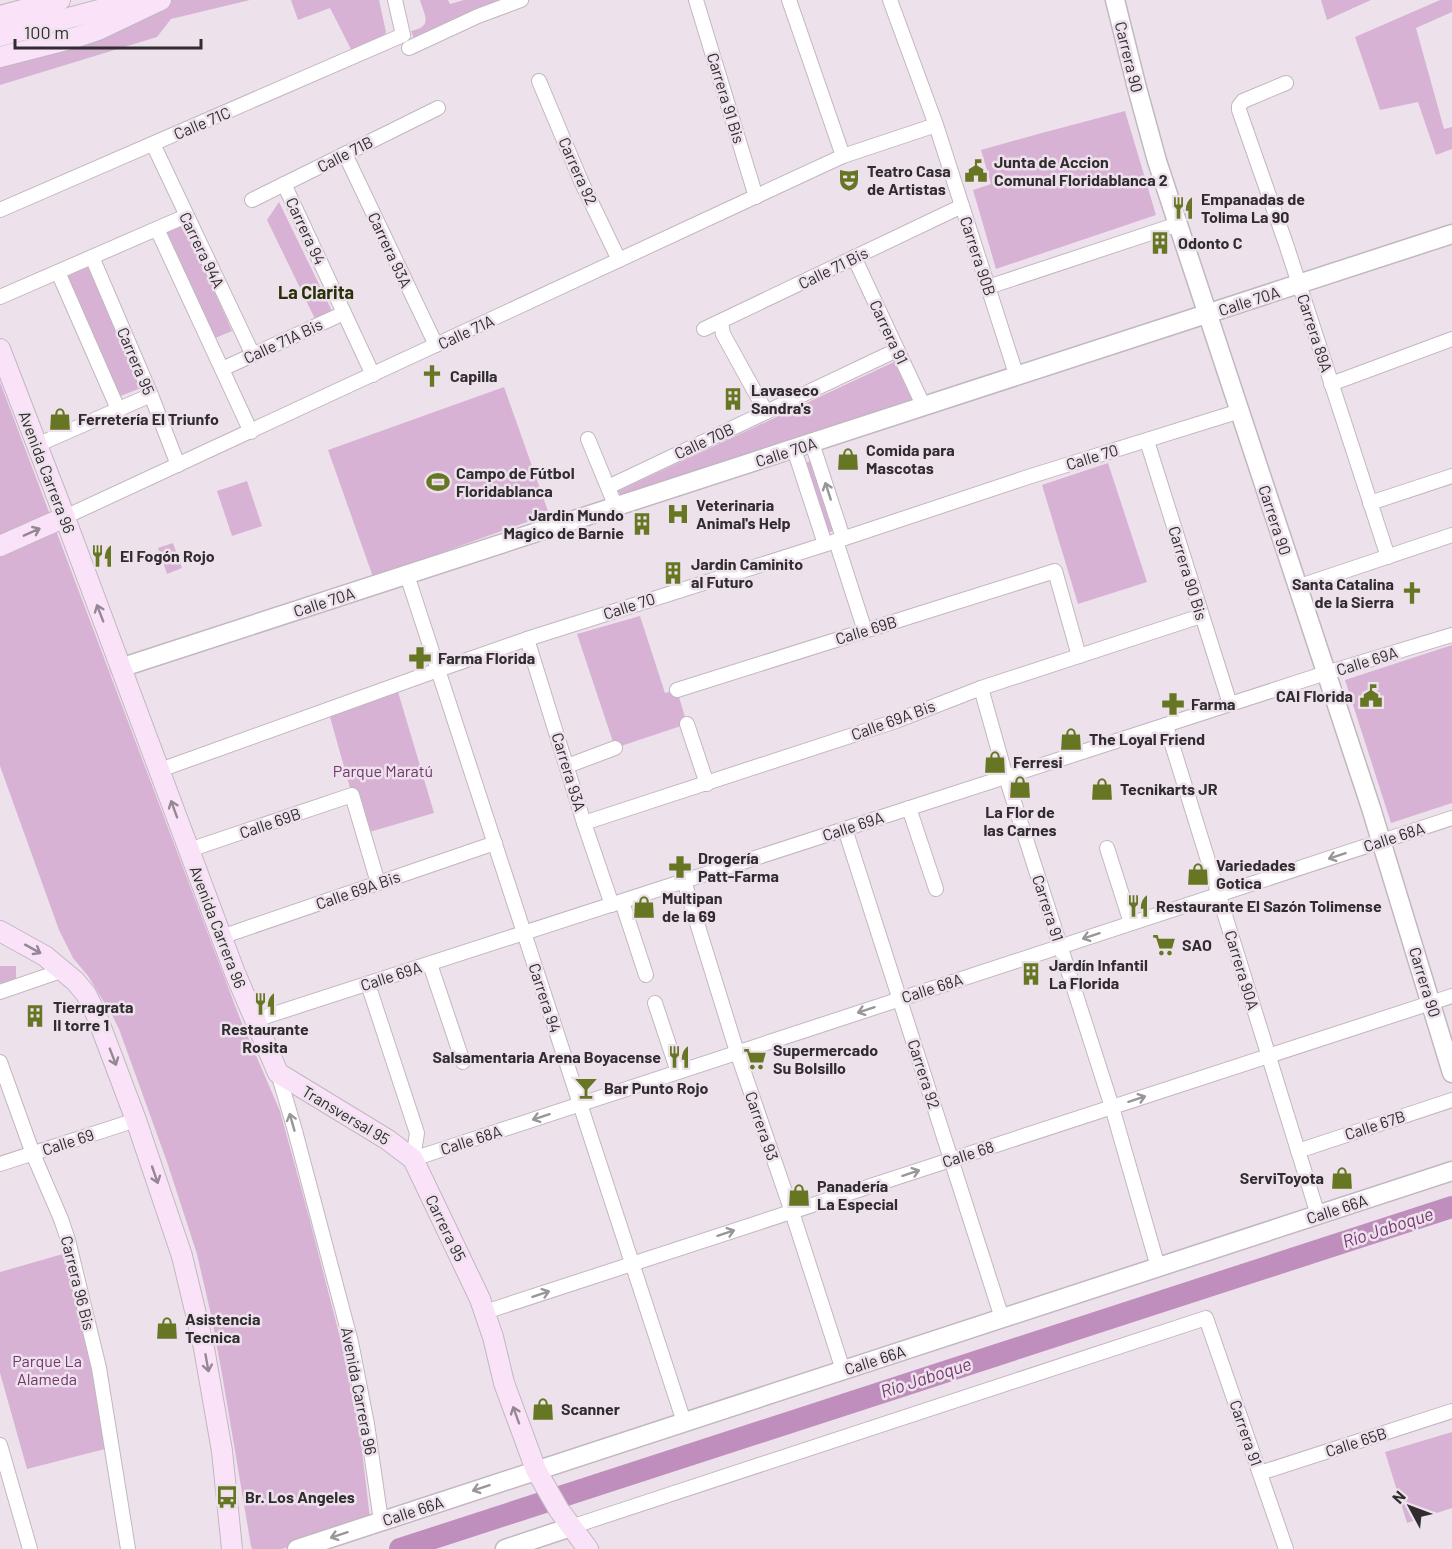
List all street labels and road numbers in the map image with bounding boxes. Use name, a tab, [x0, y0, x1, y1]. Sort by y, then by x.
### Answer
street label: Carrera 90	[1112, 19, 1147, 94]
street label: Carrera 91 Bis	[704, 50, 749, 145]
street label: Calle 71C	[171, 102, 233, 143]
street label: Calle 71B	[314, 131, 376, 176]
street label: Carrera 92	[555, 134, 602, 208]
street label: Carrera 94	[283, 194, 330, 268]
street label: Carrera 94A	[176, 209, 229, 291]
street label: Carrera 93A	[365, 209, 416, 291]
street label: Carrera 90B	[957, 214, 1000, 298]
street label: Calle 71 Bis	[795, 243, 871, 293]
street label: Calle 70A	[1216, 282, 1282, 319]
street label: Carrera 89A	[1294, 291, 1337, 375]
street label: Carrera 91	[866, 297, 913, 367]
street label: Calle 71A	[435, 310, 497, 353]
street label: Calle 71A Bis	[240, 314, 325, 367]
street label: Carrera 95	[114, 324, 159, 397]
street label: Avenida Carrera 96	[15, 408, 80, 536]
street label: Calle 70B	[671, 419, 737, 463]
street label: Calle 70A	[753, 433, 819, 470]
street label: Calle 70	[1064, 440, 1120, 473]
street label: Carrera 90	[1255, 482, 1296, 557]
street label: Carrera 90 Bis	[1165, 523, 1212, 622]
street label: Calle 70A	[291, 583, 357, 620]
street label: Calle 70	[600, 588, 657, 623]
street label: Calle 69B	[833, 611, 899, 648]
street label: Calle 69A	[1334, 642, 1400, 679]
street label: Calle 69A Bis	[848, 696, 938, 744]
street label: Carrera 93A	[549, 730, 591, 814]
street label: Calle 69B	[237, 803, 303, 842]
street label: Calle 69A	[820, 807, 886, 844]
street label: Calle 68A	[1361, 818, 1427, 855]
street label: Avenida Carrera 96	[186, 863, 251, 991]
street label: Calle 69A Bis	[313, 866, 403, 913]
street label: Carrera 91	[1029, 872, 1068, 943]
street label: Carrera 90A	[1221, 928, 1264, 1012]
street label: Carrera 90	[1406, 944, 1445, 1019]
street label: Calle 69A	[358, 957, 424, 994]
street label: Carrera 94	[525, 961, 566, 1035]
street label: Calle 68A	[899, 969, 965, 1006]
street label: Carrera 92	[904, 1037, 945, 1111]
street label: Transversal 95	[299, 1081, 394, 1148]
street label: Carrera 93	[742, 1089, 783, 1163]
street label: Calle 67B	[1342, 1106, 1408, 1143]
street label: Calle 68A	[438, 1121, 504, 1158]
street label: Calle 69	[39, 1124, 96, 1159]
street label: Calle 68	[939, 1136, 996, 1171]
street label: Calle 66A	[1304, 1190, 1370, 1227]
street label: Carrera 95	[422, 1191, 471, 1264]
street label: Carrera 96 Bis	[58, 1234, 99, 1332]
street label: Avenida Carrera 96	[338, 1326, 381, 1456]
street label: Calle 66A	[842, 1341, 908, 1378]
street label: Carrera 91	[1226, 1397, 1267, 1468]
street label: Calle 65B	[1323, 1423, 1389, 1460]
street label: Calle 66A	[380, 1492, 446, 1529]

